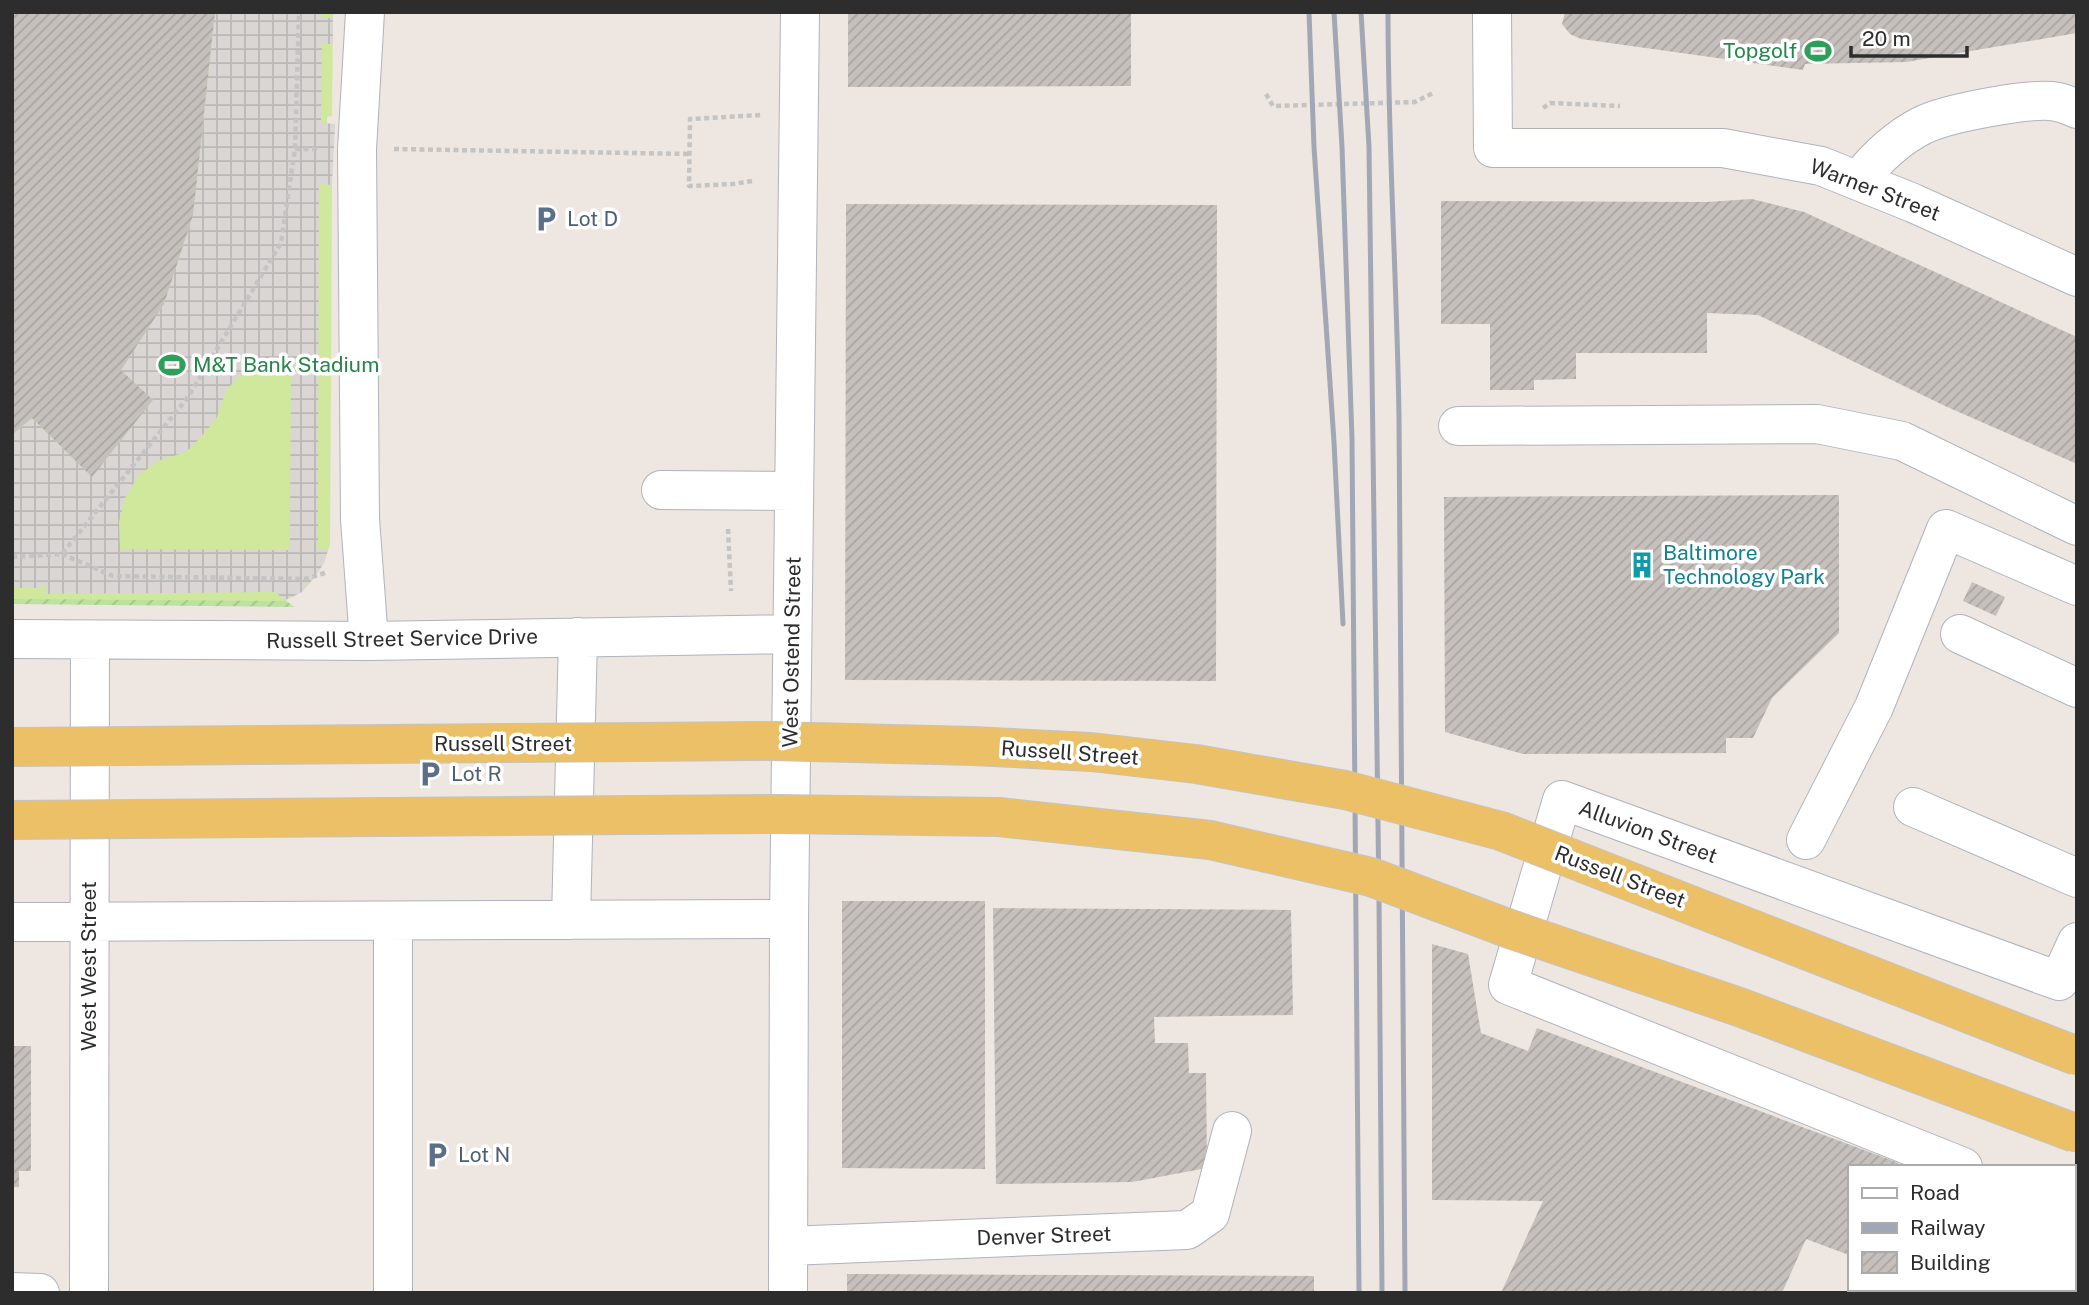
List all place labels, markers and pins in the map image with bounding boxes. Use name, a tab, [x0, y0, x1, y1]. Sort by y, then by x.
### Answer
sports icon: Topgolf	[1803, 36, 1833, 66]
place label: Topgolf	[1723, 38, 1797, 63]
parking icon: Lot D	[531, 204, 561, 234]
place label: Lot D	[567, 206, 618, 231]
sports icon: M&T Bank Stadium	[157, 350, 187, 380]
place label: M&T Bank Stadium	[193, 352, 379, 377]
place label: Baltimore Technology Park	[1663, 540, 1825, 589]
building icon: Baltimore Technology Park	[1627, 550, 1657, 580]
parking icon: Lot R	[415, 759, 445, 789]
place label: Lot R	[451, 761, 502, 786]
parking icon: Lot N	[422, 1140, 452, 1170]
place label: Lot N	[458, 1142, 510, 1167]

